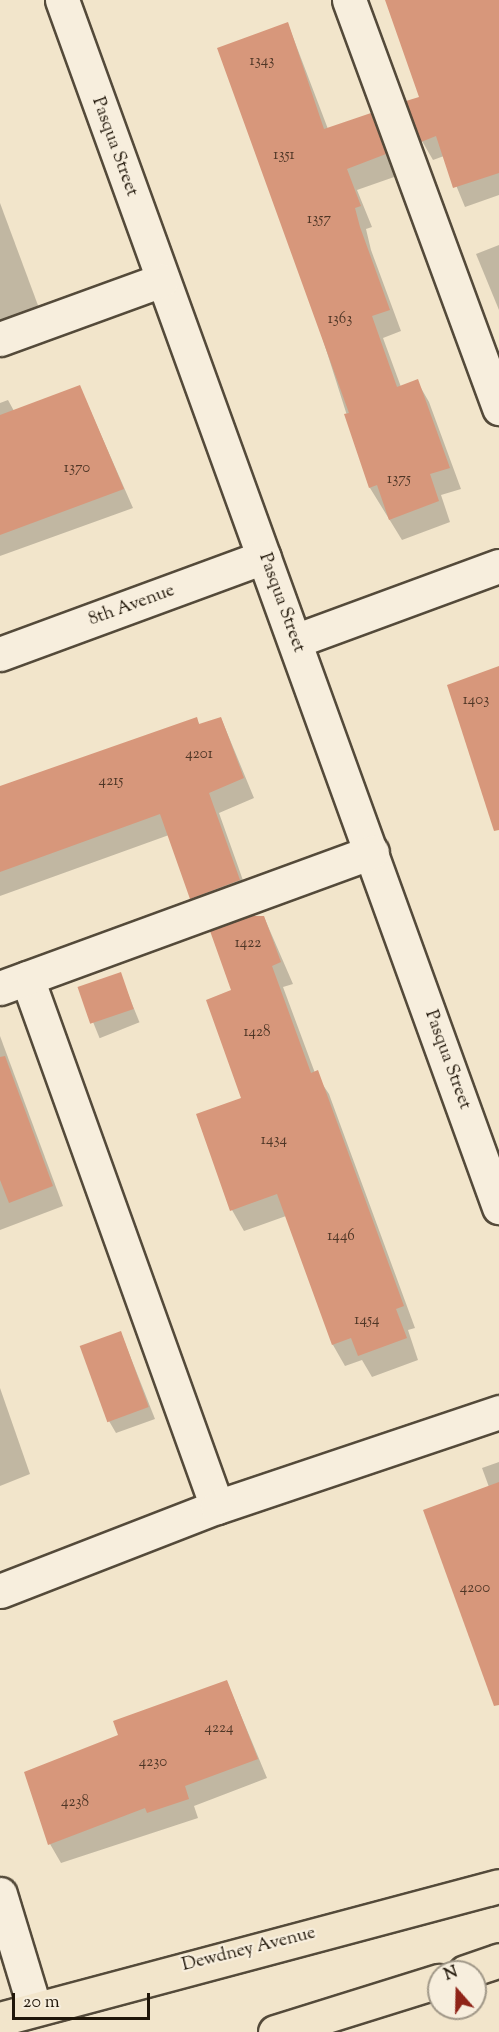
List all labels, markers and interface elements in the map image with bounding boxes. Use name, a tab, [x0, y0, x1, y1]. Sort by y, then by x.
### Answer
house number: 1343	[250, 53, 274, 71]
street label: Pasqua Street	[86, 94, 142, 200]
house number: 1351	[273, 147, 295, 165]
house number: 1357	[307, 211, 331, 229]
house number: 1363	[328, 311, 352, 329]
house number: 1370	[64, 460, 90, 478]
house number: 1375	[387, 471, 411, 489]
street label: Pasqua Street	[253, 550, 309, 656]
street label: 8th Avenue	[86, 581, 178, 631]
house number: 1403	[463, 692, 489, 710]
house number: 4201	[185, 746, 213, 764]
house number: 4215	[99, 773, 123, 791]
house number: 1422	[235, 935, 261, 953]
street label: Pasqua Street	[419, 1007, 475, 1113]
house number: 1428	[243, 1024, 271, 1042]
house number: 1434	[261, 1132, 287, 1150]
house number: 1446	[327, 1228, 355, 1246]
house number: 1454	[354, 1312, 380, 1330]
house number: 4200	[460, 1580, 490, 1598]
house number: 4224	[204, 1720, 234, 1738]
house number: 4230	[139, 1754, 167, 1772]
house number: 4238	[61, 1794, 89, 1812]
street label: Dewdney Avenue	[180, 1923, 318, 1977]
north arrow	[427, 1960, 487, 2020]
text: N	[441, 1962, 461, 1987]
scale bar	[15, 1981, 153, 2019]
text: 20 m	[23, 1990, 60, 2016]

